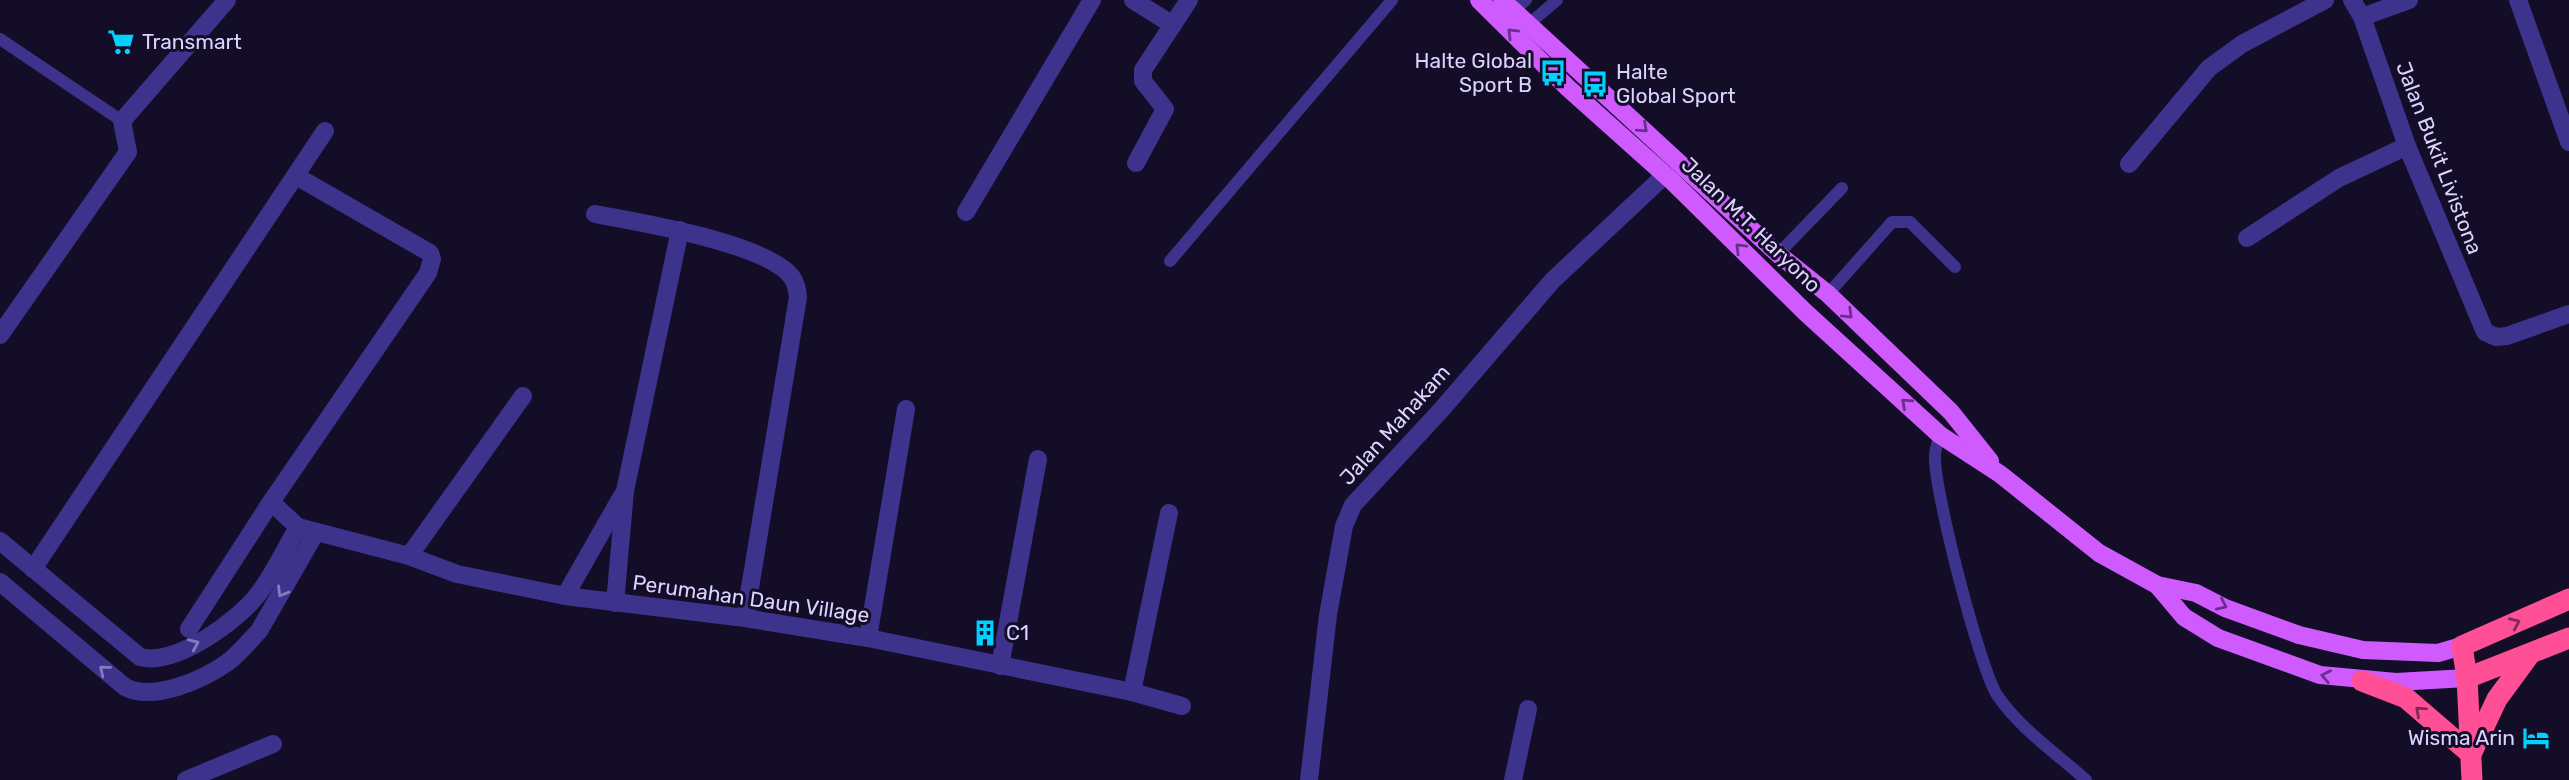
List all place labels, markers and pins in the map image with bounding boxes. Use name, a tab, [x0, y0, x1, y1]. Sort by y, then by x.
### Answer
supermarket icon: Transmart	[106, 27, 136, 57]
place label: Transmart	[142, 29, 242, 54]
place label: Halte Global Sport B	[1415, 48, 1532, 97]
bus stop icon: Halte Global Sport B	[1538, 58, 1568, 88]
place label: Halte Global Sport	[1616, 59, 1736, 108]
bus stop icon: Halte Global Sport	[1580, 69, 1610, 99]
building icon: C1	[970, 618, 1000, 648]
place label: C1	[1006, 620, 1029, 645]
hotel icon: Wisma Arin	[2521, 723, 2551, 753]
place label: Wisma Arin	[2408, 725, 2515, 750]

